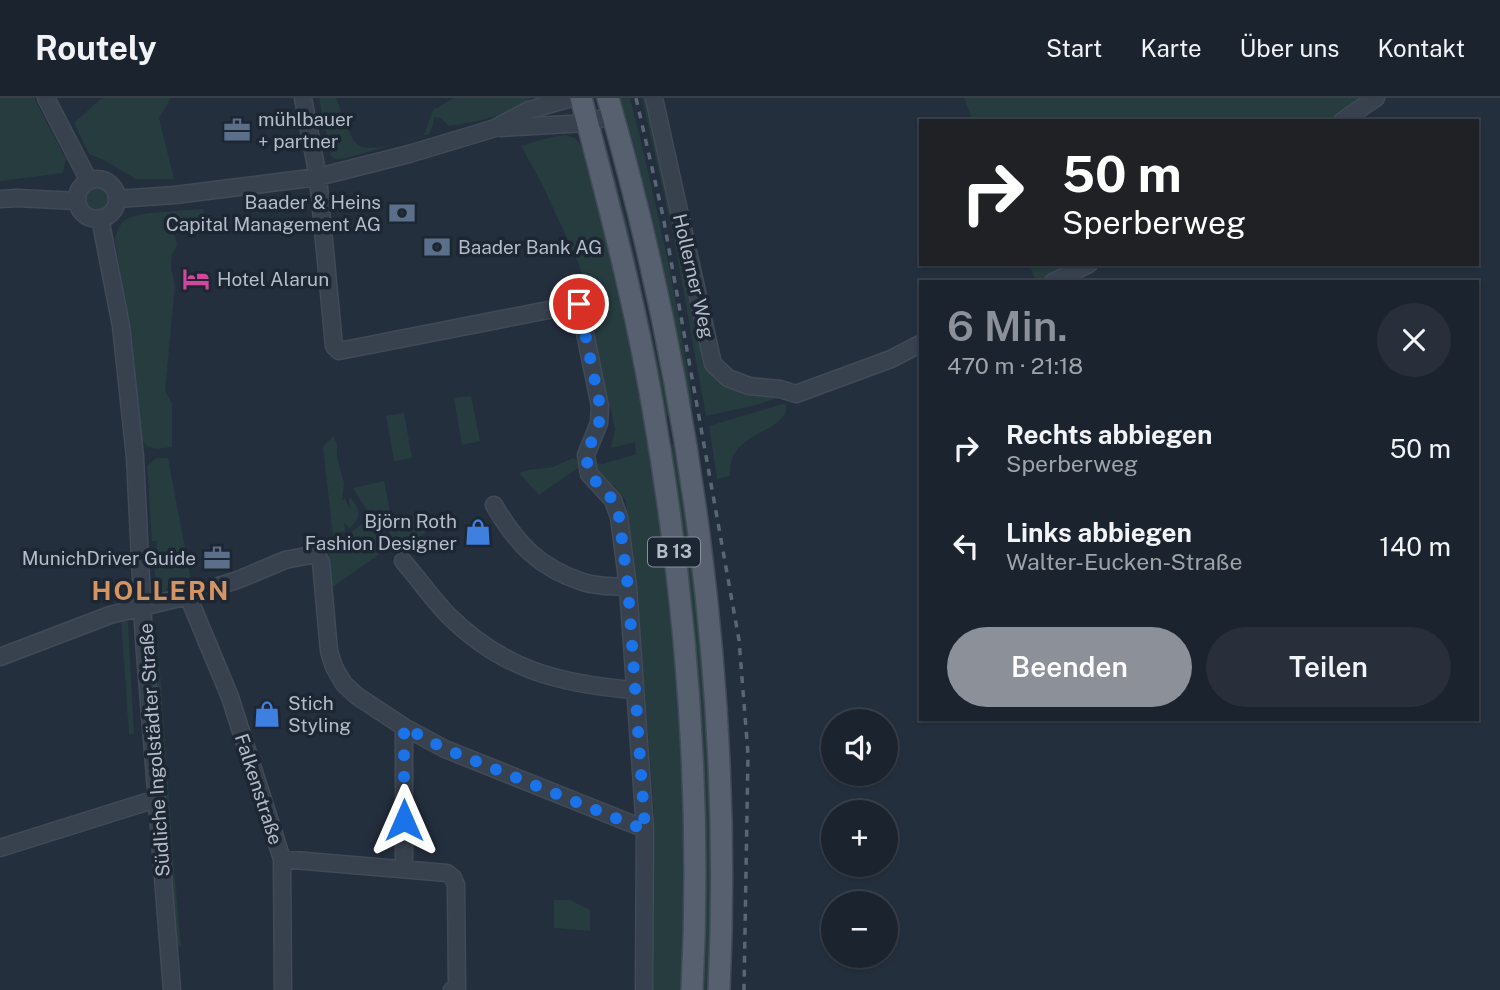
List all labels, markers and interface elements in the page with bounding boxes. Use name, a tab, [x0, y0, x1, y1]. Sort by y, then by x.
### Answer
text: Routely	[35, 29, 157, 67]
text: Start	[1046, 34, 1102, 62]
text: Karte	[1140, 34, 1202, 62]
text: Über uns	[1240, 34, 1339, 62]
text: Kontakt	[1377, 34, 1465, 62]
place label: mühlbauer + partner	[258, 108, 353, 152]
office icon: mühlbauer + partner	[222, 115, 252, 145]
text: 50 m	[1062, 145, 1182, 203]
icon: right	[947, 147, 1038, 238]
place label: Baader & Heins Capital Management AG	[166, 191, 381, 235]
bank icon: Baader & Heins Capital Management AG	[387, 198, 417, 228]
text: Sperberweg	[1062, 204, 1246, 241]
street label: Hollerner Weg	[669, 212, 719, 341]
bank icon: Baader Bank AG	[422, 232, 452, 262]
place label: Baader Bank AG	[458, 236, 602, 258]
hotel icon: Hotel Alarun	[181, 264, 211, 294]
place label: Hotel Alarun	[217, 268, 329, 290]
pin	[549, 274, 609, 334]
icon: arrive	[560, 285, 598, 323]
text: 6 Min.	[947, 301, 1068, 350]
button: close	[1377, 303, 1451, 377]
text: 470 m · 21:18	[947, 352, 1083, 379]
text: Rechts abbiegen	[1006, 419, 1212, 450]
icon: right	[947, 429, 985, 467]
text: 50 m	[1390, 433, 1451, 464]
text: Sperberweg	[1006, 450, 1138, 477]
place label: Björn Roth Fashion Designer	[305, 510, 457, 554]
shop icon: Björn Roth Fashion Designer	[463, 517, 493, 547]
text: Links abbiegen	[1006, 517, 1192, 548]
icon: left	[947, 527, 985, 565]
text: 140 m	[1379, 531, 1451, 562]
road number: B 13	[648, 538, 700, 566]
office icon: MunichDriver Guide	[202, 543, 232, 573]
place label: MunichDriver Guide	[22, 547, 196, 569]
text: Walter-Eucken-Straße	[1006, 548, 1242, 575]
district label: HOLLERN	[92, 575, 230, 606]
street label: Südliche Ingolstädter Straße	[134, 623, 174, 877]
button: Beenden	[947, 627, 1192, 707]
button: Teilen	[1206, 627, 1451, 707]
place label: Stich Styling	[288, 692, 351, 736]
shop icon: Stich Styling	[252, 699, 282, 729]
map controls	[821, 709, 898, 968]
button: sound	[821, 709, 898, 786]
street label: Falkenstraße	[231, 731, 287, 847]
position arrow	[367, 783, 441, 857]
button: +	[821, 800, 898, 877]
button: −	[821, 891, 898, 968]

